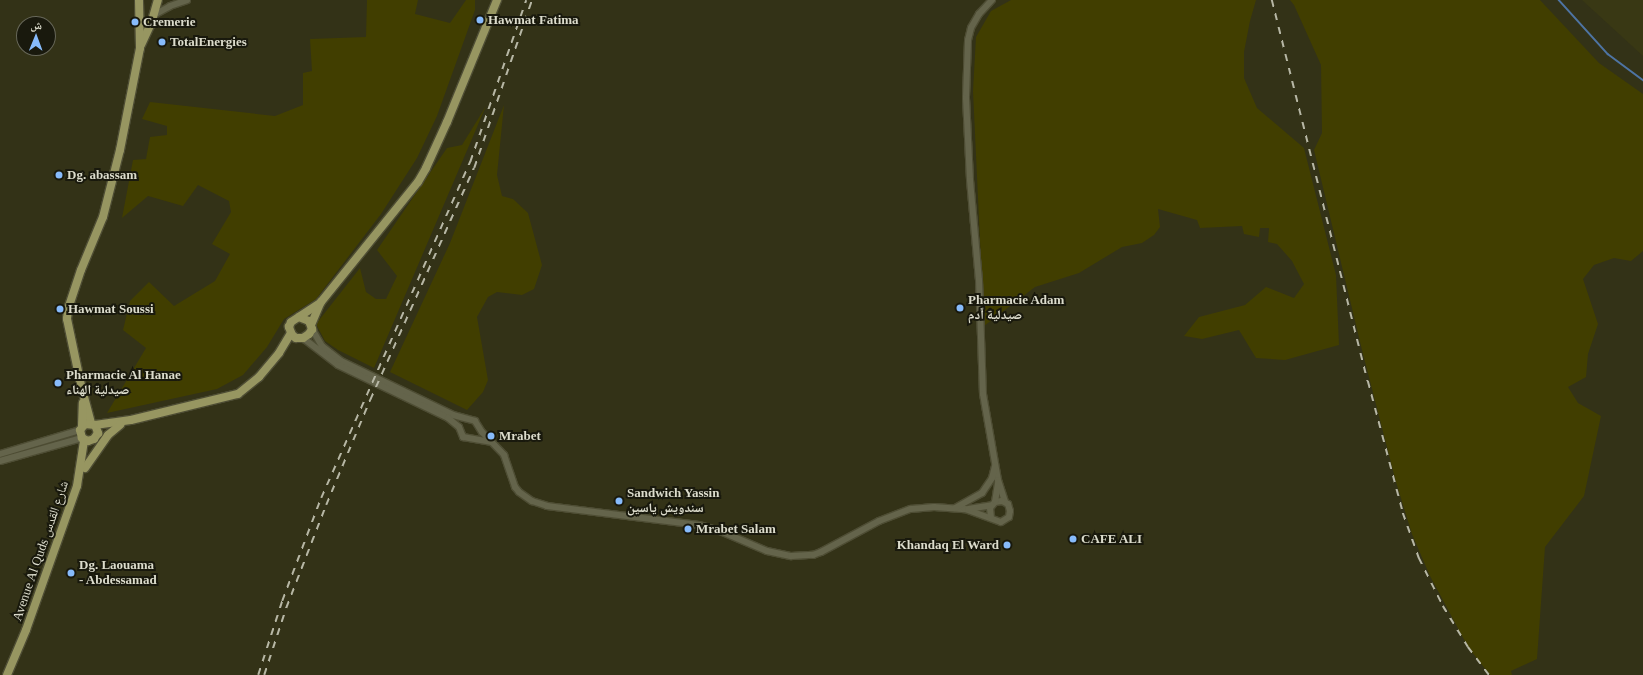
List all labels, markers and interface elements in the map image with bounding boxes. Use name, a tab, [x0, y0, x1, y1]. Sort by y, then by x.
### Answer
place label: Hawmat Fatima	[488, 12, 579, 28]
place label: Cremerie	[143, 14, 195, 30]
marker: Hawmat Fatima	[475, 15, 485, 25]
north arrow	[16, 16, 56, 56]
marker: Cremerie	[130, 17, 140, 27]
text: ش	[30, 19, 42, 31]
place label: TotalEnergies	[170, 34, 247, 50]
marker: TotalEnergies	[157, 37, 167, 47]
place label: Dg. abassam	[67, 167, 137, 183]
marker: Dg. abassam	[54, 170, 64, 180]
place label: Pharmacie Adam صيدلية اًدم	[968, 293, 1065, 324]
place label: Hawmat Soussi	[68, 301, 154, 317]
marker: Pharmacie Adam صيدلية اًدم	[955, 303, 965, 313]
marker: Hawmat Soussi	[55, 304, 65, 314]
place label: Pharmacie Al Hanae صيدلية الهناء	[66, 368, 182, 399]
marker: Pharmacie Al Hanae صيدلية الهناء	[53, 378, 63, 388]
place label: Mrabet	[499, 428, 541, 444]
marker: Mrabet	[486, 431, 496, 441]
street label: Avenue Al Quds شارع القدس	[10, 479, 72, 623]
place label: Sandwich Yassin سندويش ياسين	[627, 486, 720, 517]
marker: Sandwich Yassin سندويش ياسين	[614, 496, 624, 506]
place label: Mrabet Salam	[696, 521, 776, 537]
marker: Mrabet Salam	[683, 524, 693, 534]
place label: CAFE ALI	[1081, 531, 1143, 547]
marker: CAFE ALI	[1068, 534, 1078, 544]
place label: Khandaq El Ward	[896, 537, 999, 553]
marker: Khandaq El Ward	[1002, 540, 1012, 550]
place label: Dg. Laouama - Abdessamad	[79, 558, 157, 589]
marker: Dg. Laouama - Abdessamad	[66, 568, 76, 578]

